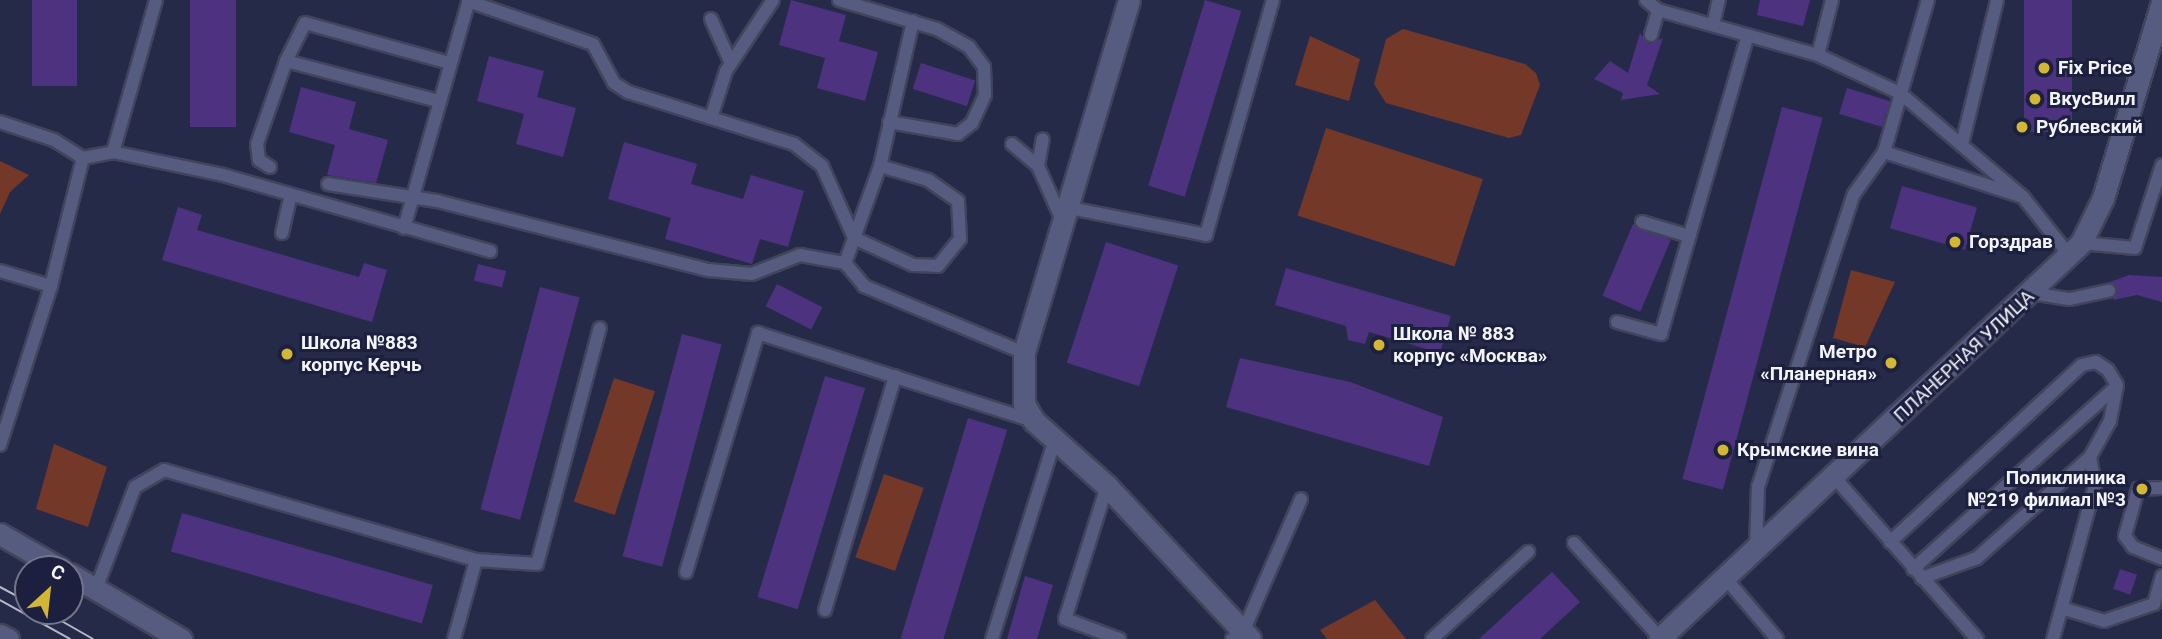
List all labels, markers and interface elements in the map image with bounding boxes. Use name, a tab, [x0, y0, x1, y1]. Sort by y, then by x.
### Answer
place label: Fix Price	[2058, 57, 2132, 79]
marker: Fix Price	[2036, 60, 2052, 76]
place label: ВкусВилл	[2049, 88, 2136, 110]
marker: ВкусВилл	[2027, 91, 2043, 107]
place label: Рублевский	[2036, 116, 2143, 138]
marker: Рублевский	[2014, 119, 2030, 135]
place label: Горздрав	[1969, 231, 2053, 253]
marker: Горздрав	[1947, 234, 1963, 250]
street label: ПЛАНЕРНАЯ УЛИЦА	[1889, 285, 2039, 427]
place label: Школа № 883 корпус «Москва»	[1393, 323, 1547, 367]
place label: Школа №883 корпус Керчь	[301, 332, 422, 376]
marker: Школа № 883 корпус «Москва»	[1371, 337, 1387, 353]
place label: Метро «Планерная»	[1760, 341, 1877, 385]
marker: Школа №883 корпус Керчь	[279, 346, 295, 362]
marker: Метро «Планерная»	[1883, 355, 1899, 371]
place label: Крымские вина	[1737, 439, 1879, 461]
marker: Крымские вина	[1715, 442, 1731, 458]
place label: Поликлиника №219 филиал №3	[1967, 467, 2126, 511]
marker: Поликлиника №219 филиал №3	[2132, 479, 2152, 499]
north arrow	[14, 555, 84, 625]
text: С	[47, 560, 69, 586]

